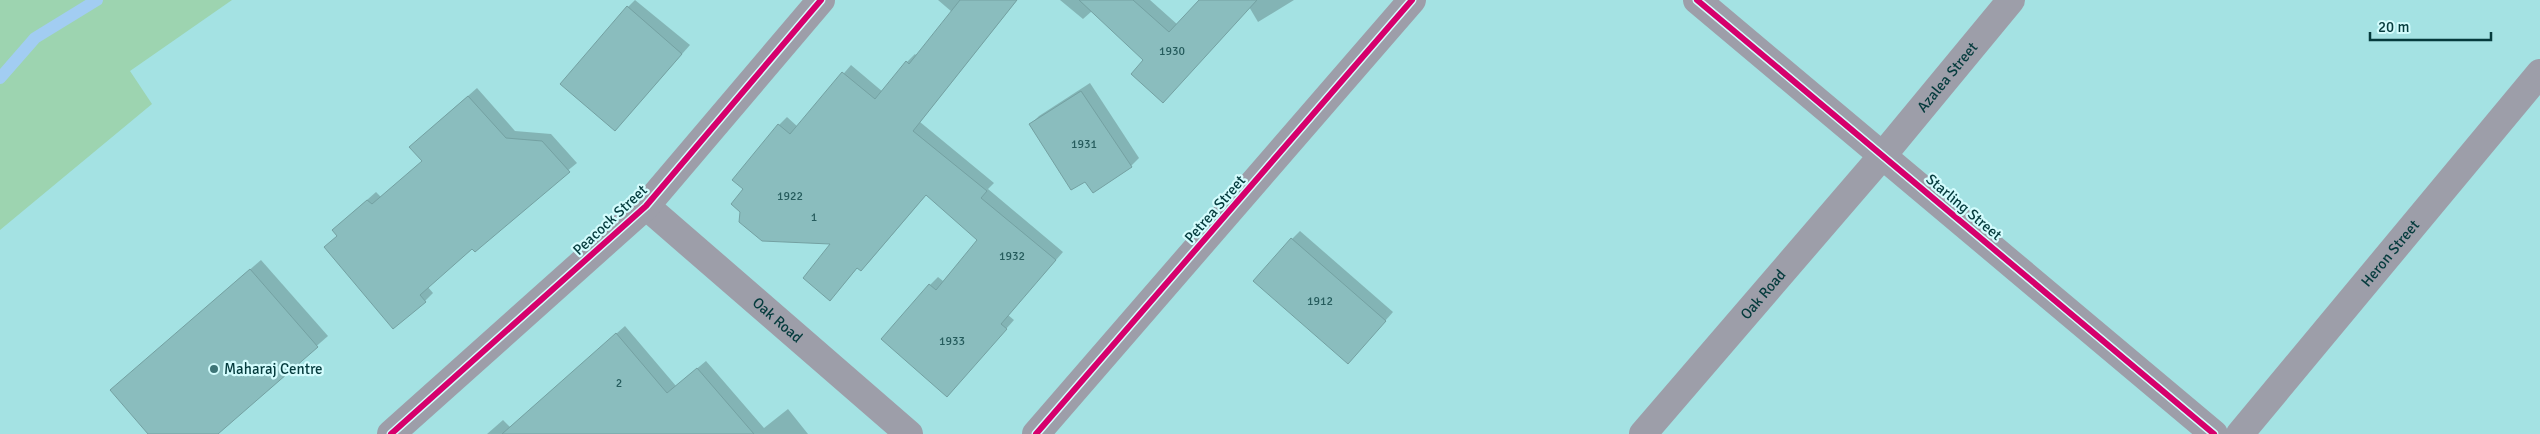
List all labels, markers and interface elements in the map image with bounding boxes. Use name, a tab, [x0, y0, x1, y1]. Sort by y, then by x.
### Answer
scale bar	[2370, 10, 2491, 42]
text: 20 m	[2378, 18, 2409, 36]
street label: Azalea Street	[1913, 39, 1981, 116]
house number: 1930	[1159, 44, 1185, 59]
house number: 1931	[1071, 137, 1097, 152]
street label: Starling Street	[1922, 170, 2006, 244]
street label: Petrea Street	[1181, 172, 1249, 246]
street label: Peacock Street	[569, 181, 651, 259]
house number: 1922	[777, 189, 803, 204]
house number: 1	[811, 210, 817, 225]
street label: Heron Street	[2357, 216, 2423, 290]
house number: 1932	[999, 249, 1025, 264]
street label: Oak Road	[1737, 266, 1789, 323]
street label: Oak Road	[749, 293, 806, 347]
house number: 1912	[1307, 294, 1333, 309]
house number: 1933	[939, 334, 965, 349]
place label: Maharaj Centre	[224, 360, 323, 378]
marker: Maharaj Centre	[208, 363, 220, 375]
house number: 2	[616, 376, 622, 391]

